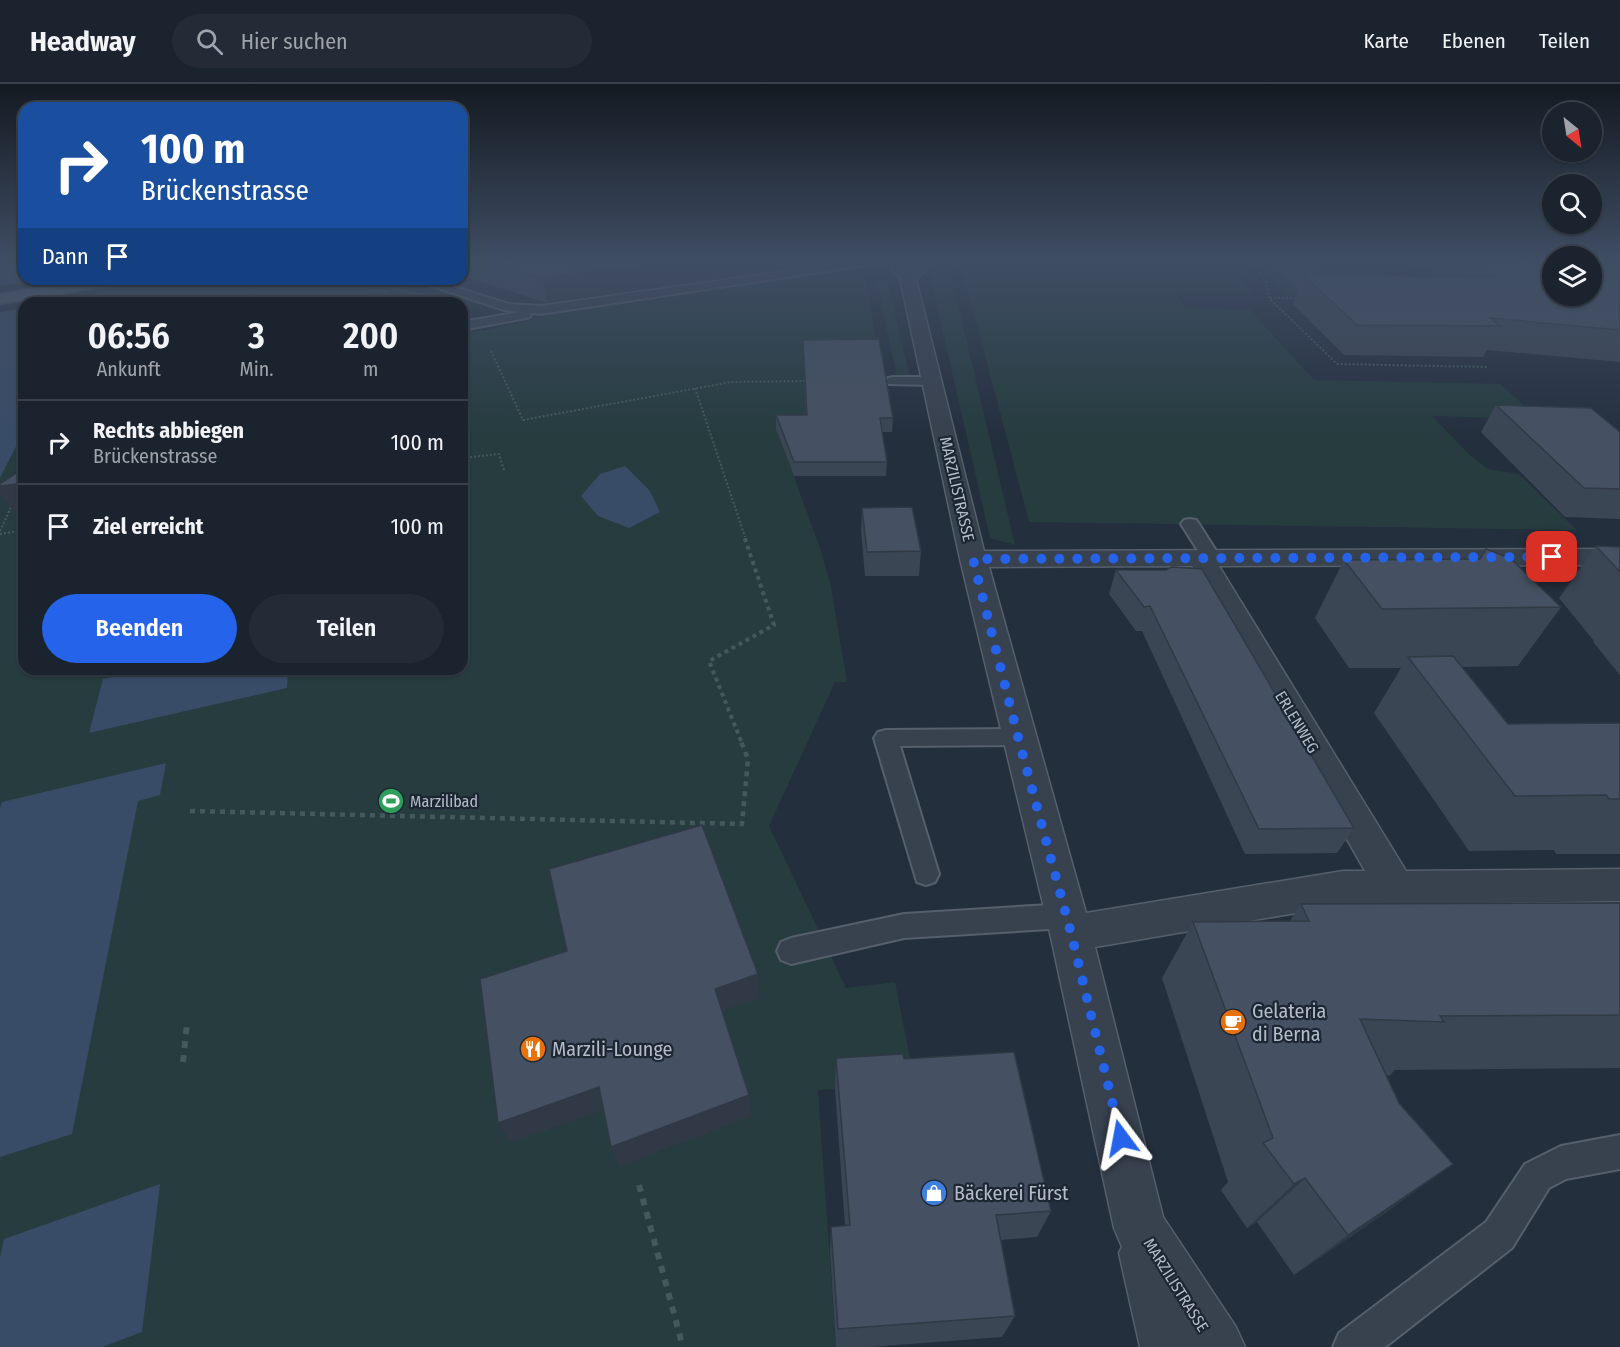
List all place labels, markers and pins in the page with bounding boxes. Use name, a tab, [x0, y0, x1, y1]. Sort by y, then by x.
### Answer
pin	[1526, 531, 1577, 582]
sports icon: Marzilibad	[376, 786, 406, 816]
place label: Marzilibad	[410, 792, 478, 811]
place label: Gelateria di Berna	[1252, 999, 1326, 1046]
cafe icon: Gelateria di Berna	[1218, 1007, 1248, 1037]
restaurant icon: Marzili-Lounge	[518, 1034, 548, 1064]
place label: Marzili-Lounge	[552, 1037, 672, 1061]
shop icon: Bäckerei Fürst	[919, 1178, 949, 1208]
place label: Bäckerei Fürst	[954, 1181, 1069, 1205]

